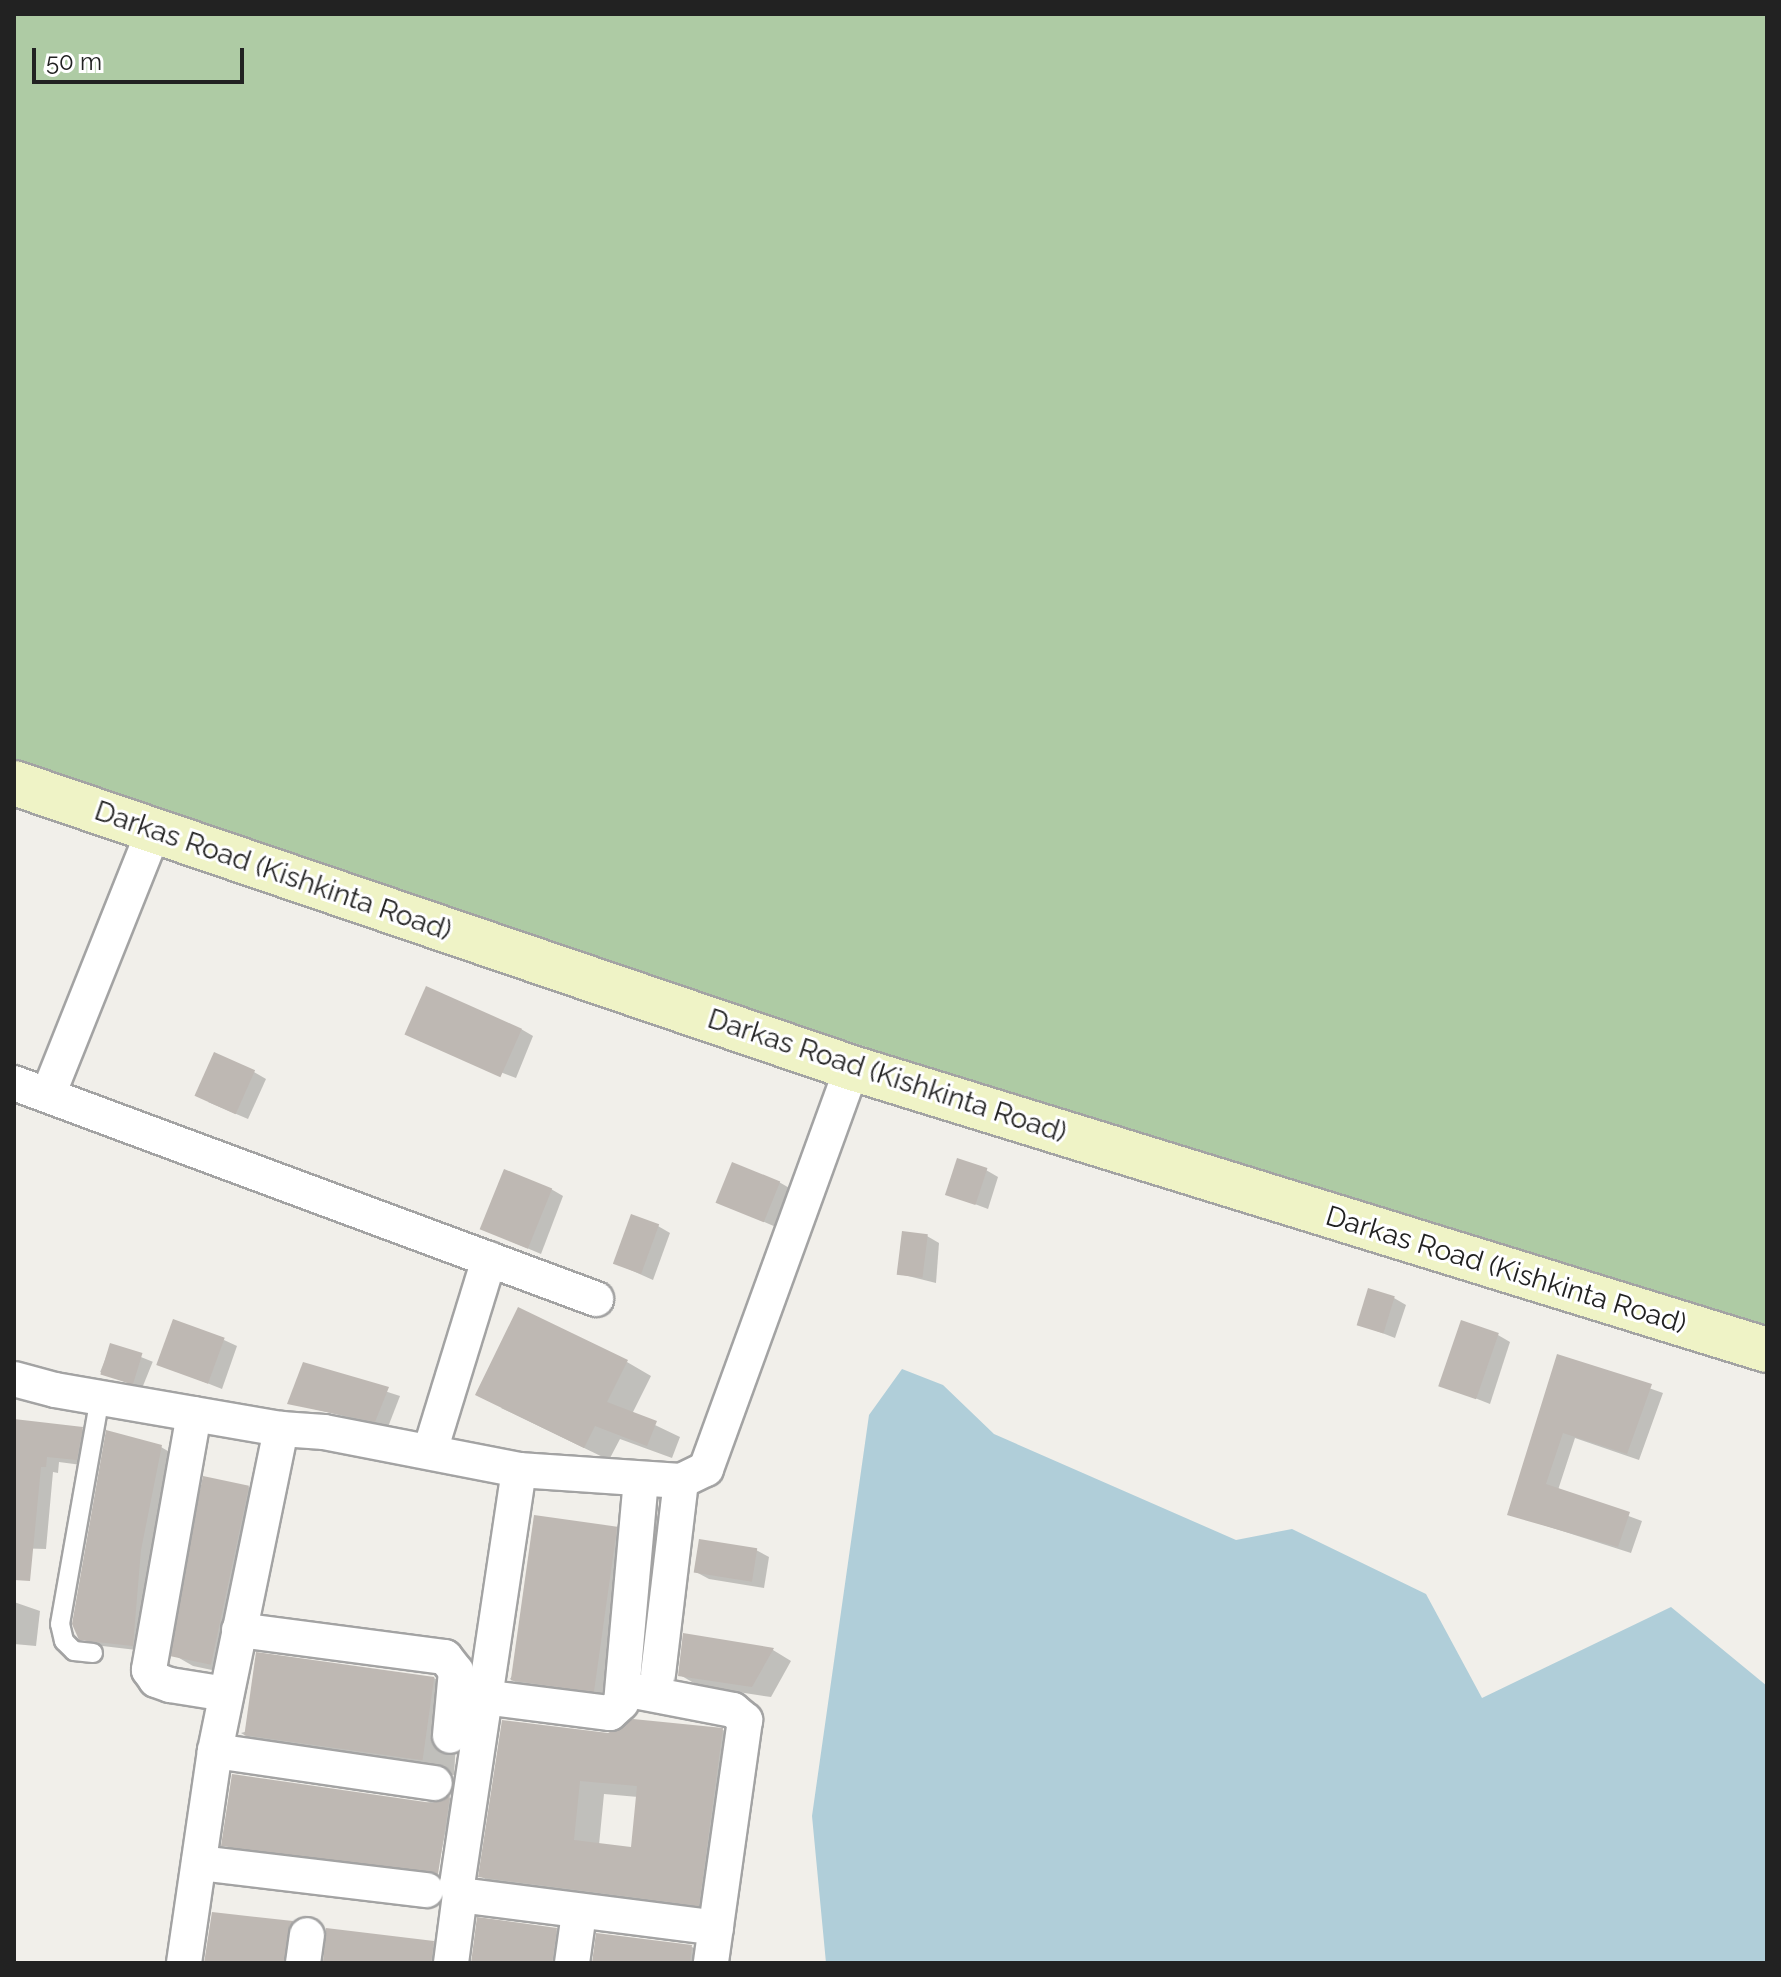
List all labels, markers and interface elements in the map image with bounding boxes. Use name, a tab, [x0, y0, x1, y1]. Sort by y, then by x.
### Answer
scale bar	[36, 32, 248, 82]
text: 50 m	[46, 47, 102, 76]
street label: Darkas Road (Kishkinta Road)	[90, 794, 456, 948]
street label: Darkas Road (Kishkinta Road)	[703, 1002, 1071, 1150]
street label: Darkas Road (Kishkinta Road)	[1322, 1199, 1690, 1341]

